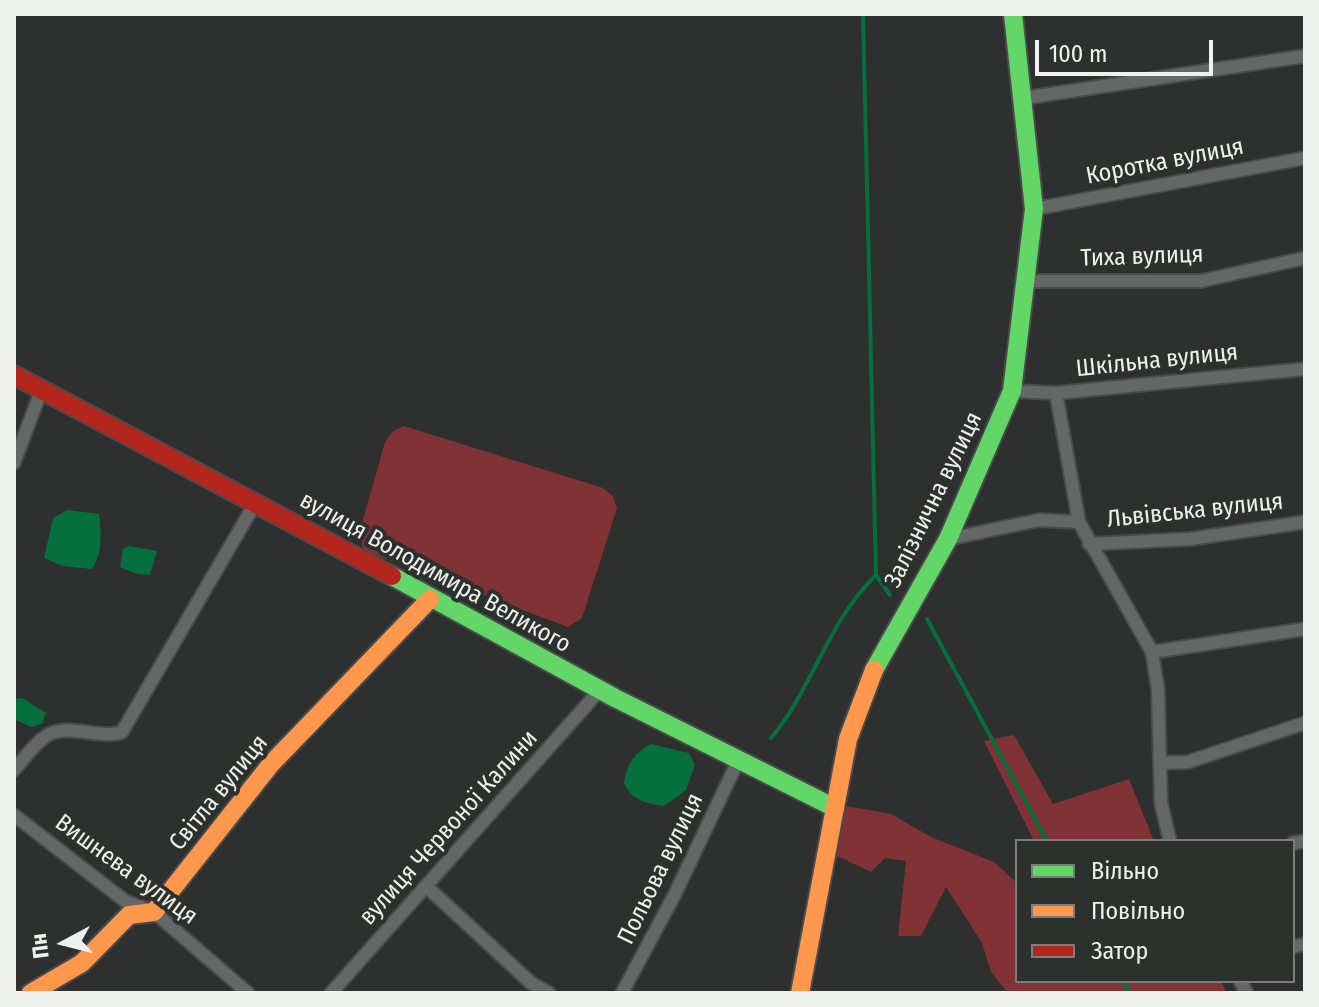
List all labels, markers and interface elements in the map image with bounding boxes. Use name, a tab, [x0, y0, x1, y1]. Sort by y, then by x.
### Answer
scale bar	[1039, 24, 1217, 74]
text: 100 m	[1049, 40, 1107, 68]
street label: Коротка вулиця	[1084, 133, 1246, 191]
street label: Тиха вулиця	[1080, 240, 1204, 274]
street label: Шкільна вулиця	[1075, 338, 1239, 384]
street label: Залізнична вулиця	[879, 407, 989, 593]
street label: вулиця Володимира Великого	[295, 486, 575, 660]
street label: Львівська вулиця	[1105, 487, 1285, 535]
street label: вулиця Червоної Калини	[354, 725, 544, 931]
street label: Світла вулиця	[164, 729, 274, 857]
street label: Польова вулиця	[612, 789, 710, 949]
street label: Вишнева вулиця	[49, 809, 203, 931]
legend	[1015, 839, 1295, 983]
text: Вільно	[1091, 857, 1159, 885]
text: Повільно	[1091, 897, 1185, 925]
north arrow	[24, 903, 104, 983]
text: Пн	[25, 932, 55, 960]
text: Затор	[1091, 937, 1148, 965]

